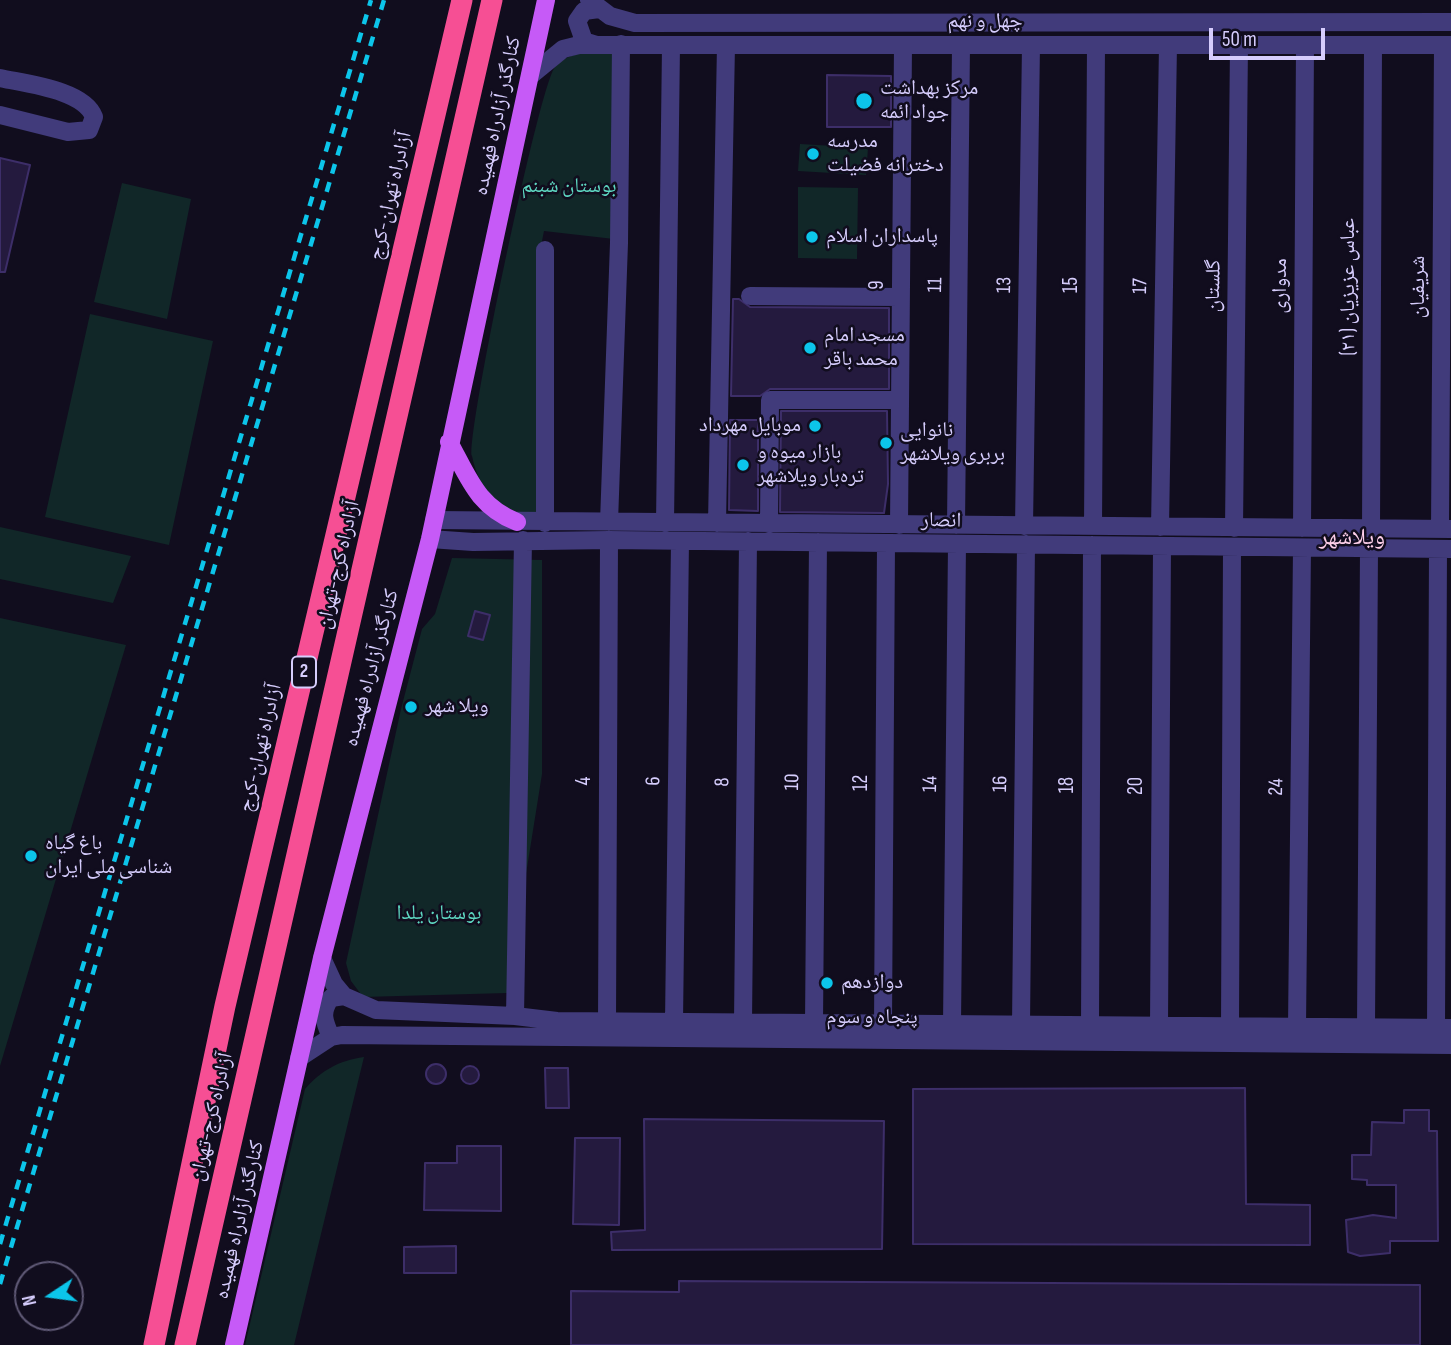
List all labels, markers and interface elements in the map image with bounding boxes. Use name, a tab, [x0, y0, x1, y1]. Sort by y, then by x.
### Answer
street label: چهل و نهم	[947, 9, 1023, 35]
scale bar	[1213, 14, 1328, 58]
text: 50 m	[1222, 27, 1257, 52]
street label: کنارگذر آزادراه فهمیده	[469, 34, 527, 198]
place label: مرکز بهداشت جواد ائمه	[880, 76, 978, 126]
marker: مرکز بهداشت جواد ائمه	[854, 91, 874, 111]
street label: آزادراه تهران-کرج	[364, 129, 418, 263]
place label: مدرسه دخترانه فضیلت	[827, 129, 944, 179]
marker: مدرسه دخترانه فضیلت	[805, 146, 821, 162]
park label: بوستان شبنم	[521, 174, 617, 200]
street label: عباس عزیزیان (۲۱)	[1336, 218, 1362, 356]
place label: پاسداران اسلام	[826, 224, 938, 250]
marker: پاسداران اسلام	[804, 229, 820, 245]
street label: شریفیان	[1406, 256, 1432, 318]
street label: مدواری	[1268, 258, 1294, 314]
street label: گلستان	[1201, 259, 1227, 313]
street label: 11	[923, 277, 949, 293]
street label: 13	[992, 277, 1018, 293]
street label: 15	[1059, 277, 1085, 293]
street label: 17	[1128, 278, 1154, 294]
street label: 9	[865, 280, 891, 290]
place label: مسجد امام محمد باقر	[824, 323, 905, 373]
marker: مسجد امام محمد باقر	[802, 340, 818, 356]
place label: موبایل مهرداد	[699, 413, 801, 439]
marker: موبایل مهرداد	[807, 418, 823, 434]
place label: نانوایی بربری ویلاشهر	[900, 418, 1005, 468]
marker: نانوایی بربری ویلاشهر	[878, 435, 894, 451]
place label: بازار میوه و تره‌بار ویلاشهر	[757, 440, 864, 490]
marker: بازار میوه و تره‌بار ویلاشهر	[735, 457, 751, 473]
street label: آزادراه کرج-تهران	[312, 498, 366, 632]
street label: انصار	[921, 508, 961, 534]
district label: ویلاشهر	[1319, 524, 1385, 552]
street label: کنارگذر آزادراه فهمیده	[339, 587, 405, 749]
road number: 2	[292, 656, 316, 688]
street label: آزادراه تهران-کرج	[234, 681, 288, 815]
place label: ویلا شهر	[425, 694, 488, 720]
marker: ویلا شهر	[403, 699, 419, 715]
street label: 10	[780, 773, 806, 791]
street label: 12	[849, 775, 875, 791]
street label: 6	[641, 776, 667, 786]
street label: 14	[918, 776, 944, 792]
street label: 16	[988, 776, 1014, 792]
street label: 4	[572, 777, 598, 785]
street label: 8	[710, 777, 736, 787]
street label: 18	[1055, 777, 1081, 793]
street label: 20	[1124, 777, 1150, 795]
street label: 24	[1264, 778, 1290, 796]
place label: باغ گیاه‌ شناسی ملی ایران	[45, 831, 172, 881]
marker: باغ گیاه‌ شناسی ملی ایران	[23, 848, 39, 864]
park label: بوستان یلدا	[396, 901, 482, 927]
place label: دوازدهم	[841, 970, 903, 996]
marker: دوازدهم	[819, 975, 835, 991]
street label: پنجاه و سوم	[826, 1005, 918, 1031]
street label: آزادراه کرج-تهران	[185, 1050, 239, 1184]
street label: کنارگذر آزادراه فهمیده	[210, 1138, 270, 1302]
north arrow	[14, 1261, 84, 1331]
text: N	[18, 1293, 42, 1308]

